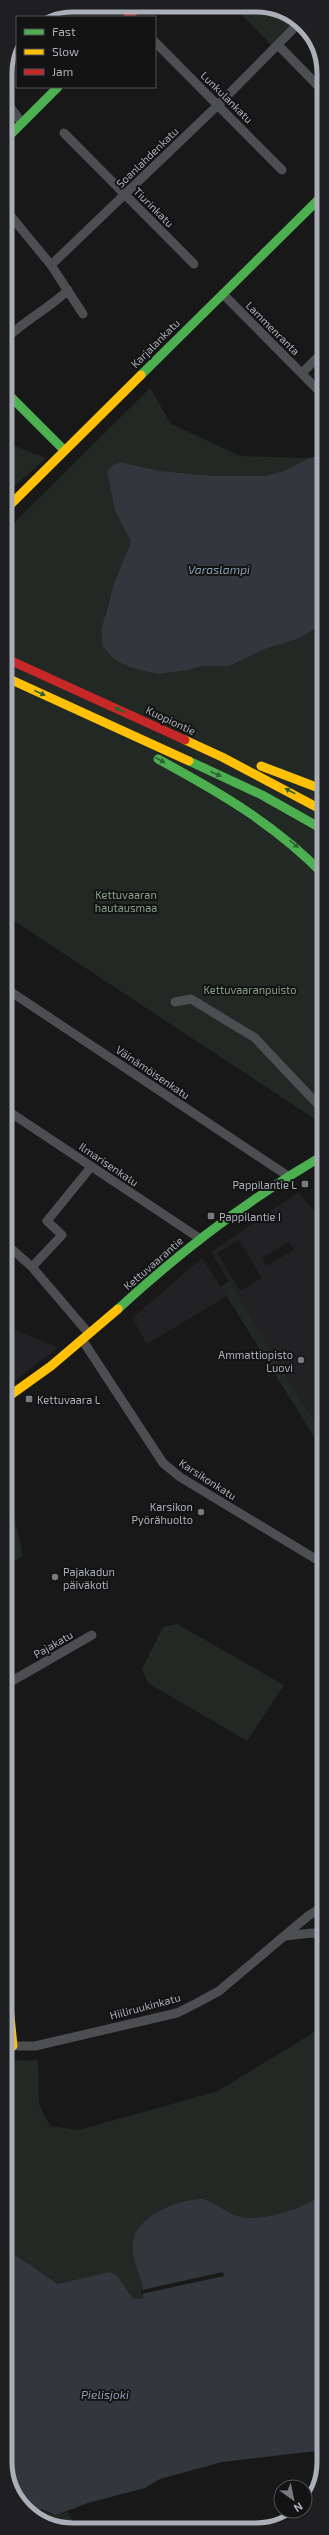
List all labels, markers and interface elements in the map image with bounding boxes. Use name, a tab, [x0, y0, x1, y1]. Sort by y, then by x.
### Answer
legend	[16, 16, 156, 88]
text: Fast	[52, 24, 76, 38]
text: Slow	[52, 44, 79, 58]
text: Jam	[52, 64, 73, 78]
street label: Lunkulankatu	[198, 68, 256, 126]
street label: Soanlahdenkatu	[113, 124, 181, 190]
street label: Tiurinkatu	[131, 184, 177, 230]
street label: Lammenranta	[244, 299, 302, 357]
street label: Karjalankatu	[128, 316, 183, 371]
water label: Varaslampi	[188, 562, 250, 576]
one-way arrow	[35, 690, 46, 696]
street label: Kuopiontie	[144, 703, 198, 737]
one-way arrow	[115, 707, 126, 713]
one-way arrow	[155, 757, 166, 763]
one-way arrow	[211, 771, 222, 777]
one-way arrow	[284, 788, 296, 795]
one-way arrow	[288, 840, 299, 849]
park label: Kettuvaaran hautausmaa	[95, 888, 157, 914]
park label: Kettuvaaranpuisto	[203, 983, 297, 996]
street label: Väinämöisenkatu	[114, 1043, 192, 1101]
street label: Ilmarisenkatu	[77, 1139, 141, 1189]
place label: Pappilantie L	[232, 1178, 297, 1191]
marker: Pappilantie L	[300, 1179, 310, 1189]
place label: Pappilantie I	[219, 1210, 281, 1223]
marker: Pappilantie I	[206, 1211, 216, 1221]
street label: Kettuvaarantie	[121, 1234, 185, 1292]
place label: Ammattiopisto Luovi	[218, 1348, 293, 1374]
marker: Ammattiopisto Luovi	[296, 1355, 306, 1365]
place label: Kettuvaara L	[37, 1393, 101, 1406]
marker: Kettuvaara L	[24, 1394, 34, 1404]
street label: Karsikonkatu	[177, 1456, 239, 1502]
place label: Karsikon Pyörähuolto	[132, 1500, 193, 1526]
marker: Karsikon Pyörähuolto	[196, 1507, 206, 1517]
place label: Pajakadun päiväkoti	[63, 1565, 115, 1591]
marker: Pajakadun päiväkoti	[50, 1572, 60, 1582]
street label: Pajakatu	[31, 1628, 76, 1661]
street label: Hiiliruukinkatu	[108, 1990, 182, 2022]
water label: Pielisjoki	[81, 2387, 129, 2402]
north arrow	[273, 2479, 313, 2519]
text: N	[292, 2500, 306, 2515]

